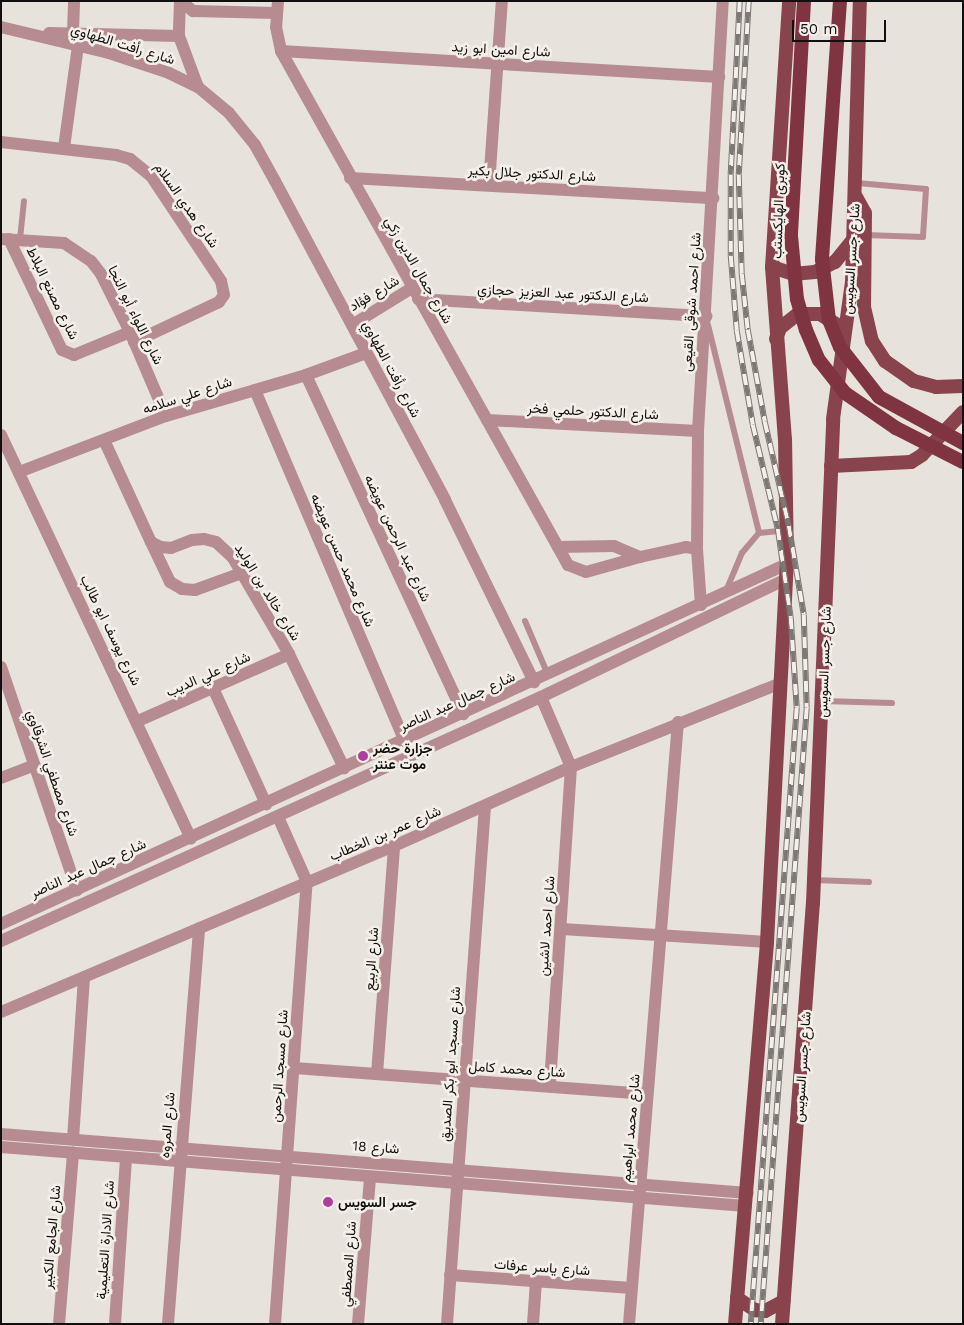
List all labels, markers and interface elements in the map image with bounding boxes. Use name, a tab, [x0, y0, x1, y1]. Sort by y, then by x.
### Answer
scale bar	[794, 10, 888, 42]
street label: شارع رأفت الطهاوي	[69, 20, 177, 68]
text: 50 m	[800, 20, 837, 38]
street label: شارع امين ابو زيد	[451, 38, 551, 60]
street label: شارع هدي السلام	[151, 159, 223, 251]
street label: شارع الدكتور جلال بكير	[467, 161, 597, 185]
street label: كوبرى الهايكستب	[768, 163, 788, 259]
street label: شارع جسر السويس	[839, 203, 863, 315]
street label: شارع جمال الدين زكي	[381, 213, 457, 327]
street label: شارع احمد شوقى القيعى	[678, 232, 704, 372]
street label: شارع مصنع البلاط	[23, 244, 83, 342]
street label: شارع اللواء أبو النجا	[105, 263, 167, 367]
street label: شارع فؤاد	[346, 272, 402, 314]
street label: شارع الدكتور عبد العزيز حجازي	[477, 280, 649, 306]
street label: شارع رأفت الطهاوي	[359, 318, 425, 420]
street label: شارع علي سلامه	[140, 373, 234, 417]
street label: شارع الدكتور حلمي فخر	[527, 399, 659, 423]
street label: شارع عبد الرحمن عويضه	[361, 472, 435, 604]
street label: شارع محمد حسن عويضه	[307, 491, 379, 629]
street label: شارع خالد بن الوليد	[231, 540, 305, 644]
street label: شارع يوسف ابو طالب	[77, 572, 145, 688]
street label: شارع جسر السويس	[814, 606, 834, 718]
street label: شارع علي الديب	[163, 648, 253, 700]
street label: شارع جمال عبد الناصر	[397, 668, 517, 734]
street label: شارع مصطفي الشرقاوي	[24, 708, 82, 838]
place label: جزارة حضر موت عنتر	[373, 740, 433, 772]
marker: جزارة حضر موت عنتر	[357, 750, 369, 762]
street label: شارع عمر بن الخطاب	[327, 802, 443, 864]
street label: شارع جمال عبد الناصر	[28, 835, 148, 901]
street label: شارع احمد لاشين	[534, 875, 558, 977]
street label: شارع الربيع	[360, 927, 382, 991]
street label: شارع مسجد ابو بكر الصديق	[436, 986, 464, 1142]
street label: شارع مسجد الرحمن	[267, 1009, 291, 1123]
street label: شارع جسر السويس	[790, 1011, 814, 1123]
street label: شارع محمد كامل	[468, 1057, 566, 1081]
street label: شارع محمد ابراهيم	[617, 1073, 643, 1183]
street label: شارع المروه	[156, 1091, 178, 1159]
street label: شارع 18	[352, 1137, 400, 1157]
street label: شارع الادارة التعليمية	[92, 1180, 118, 1300]
street label: شارع الجامع الكبير	[38, 1184, 64, 1290]
place label: جسر السويس	[338, 1194, 417, 1210]
marker: جسر السويس	[322, 1196, 334, 1208]
street label: شارع المصطفي	[337, 1221, 359, 1307]
street label: شارع ياسر عرفات	[493, 1255, 591, 1279]

